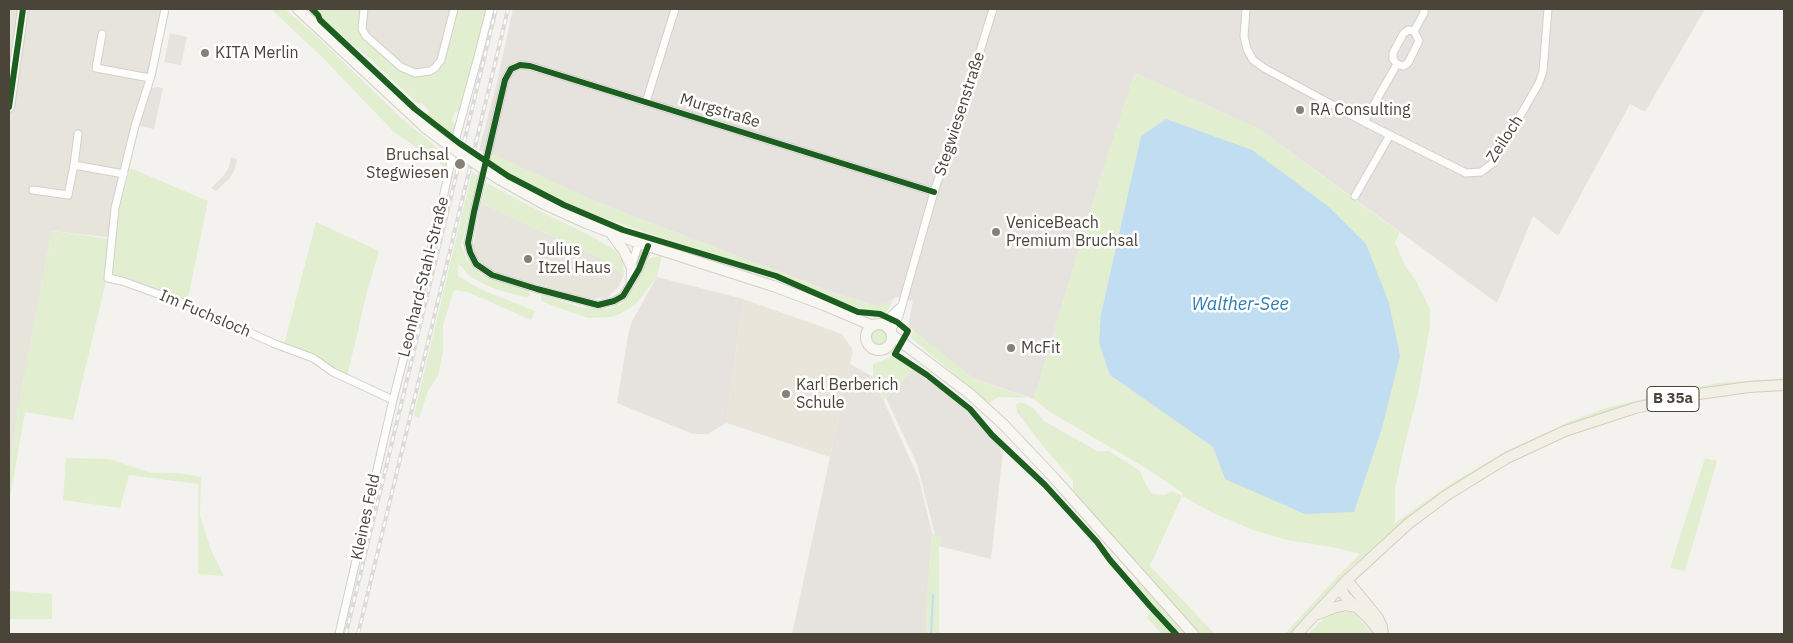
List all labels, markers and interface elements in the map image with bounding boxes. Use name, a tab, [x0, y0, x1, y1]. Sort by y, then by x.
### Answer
place label: KITA Merlin	[215, 43, 299, 63]
marker: KITA Merlin	[199, 47, 211, 59]
street label: Stegwiesenstraße	[931, 49, 989, 179]
street label: Murgstraße	[678, 90, 762, 132]
place label: RA Consulting	[1310, 100, 1411, 120]
marker: RA Consulting	[1294, 104, 1306, 116]
street label: Zeiloch	[1483, 112, 1527, 166]
place label: Bruchsal Stegwiesen	[366, 145, 449, 183]
marker: Bruchsal Stegwiesen	[453, 157, 467, 171]
street label: Leonhard-Stahl-Straße	[395, 195, 453, 359]
place label: VeniceBeach Premium Bruchsal	[1006, 213, 1138, 251]
marker: VeniceBeach Premium Bruchsal	[990, 226, 1002, 238]
place label: Julius Itzel Haus	[538, 240, 611, 278]
marker: Julius Itzel Haus	[522, 253, 534, 265]
street label: Im Fuchsloch	[157, 286, 253, 342]
water label: Walther-See	[1191, 294, 1289, 316]
place label: McFit	[1021, 338, 1061, 358]
marker: McFit	[1005, 342, 1017, 354]
place label: Karl Berberich Schule	[796, 375, 899, 413]
road number: B 35a	[1647, 386, 1699, 412]
marker: Karl Berberich Schule	[780, 388, 792, 400]
street label: Kleines Feld	[347, 472, 385, 562]

